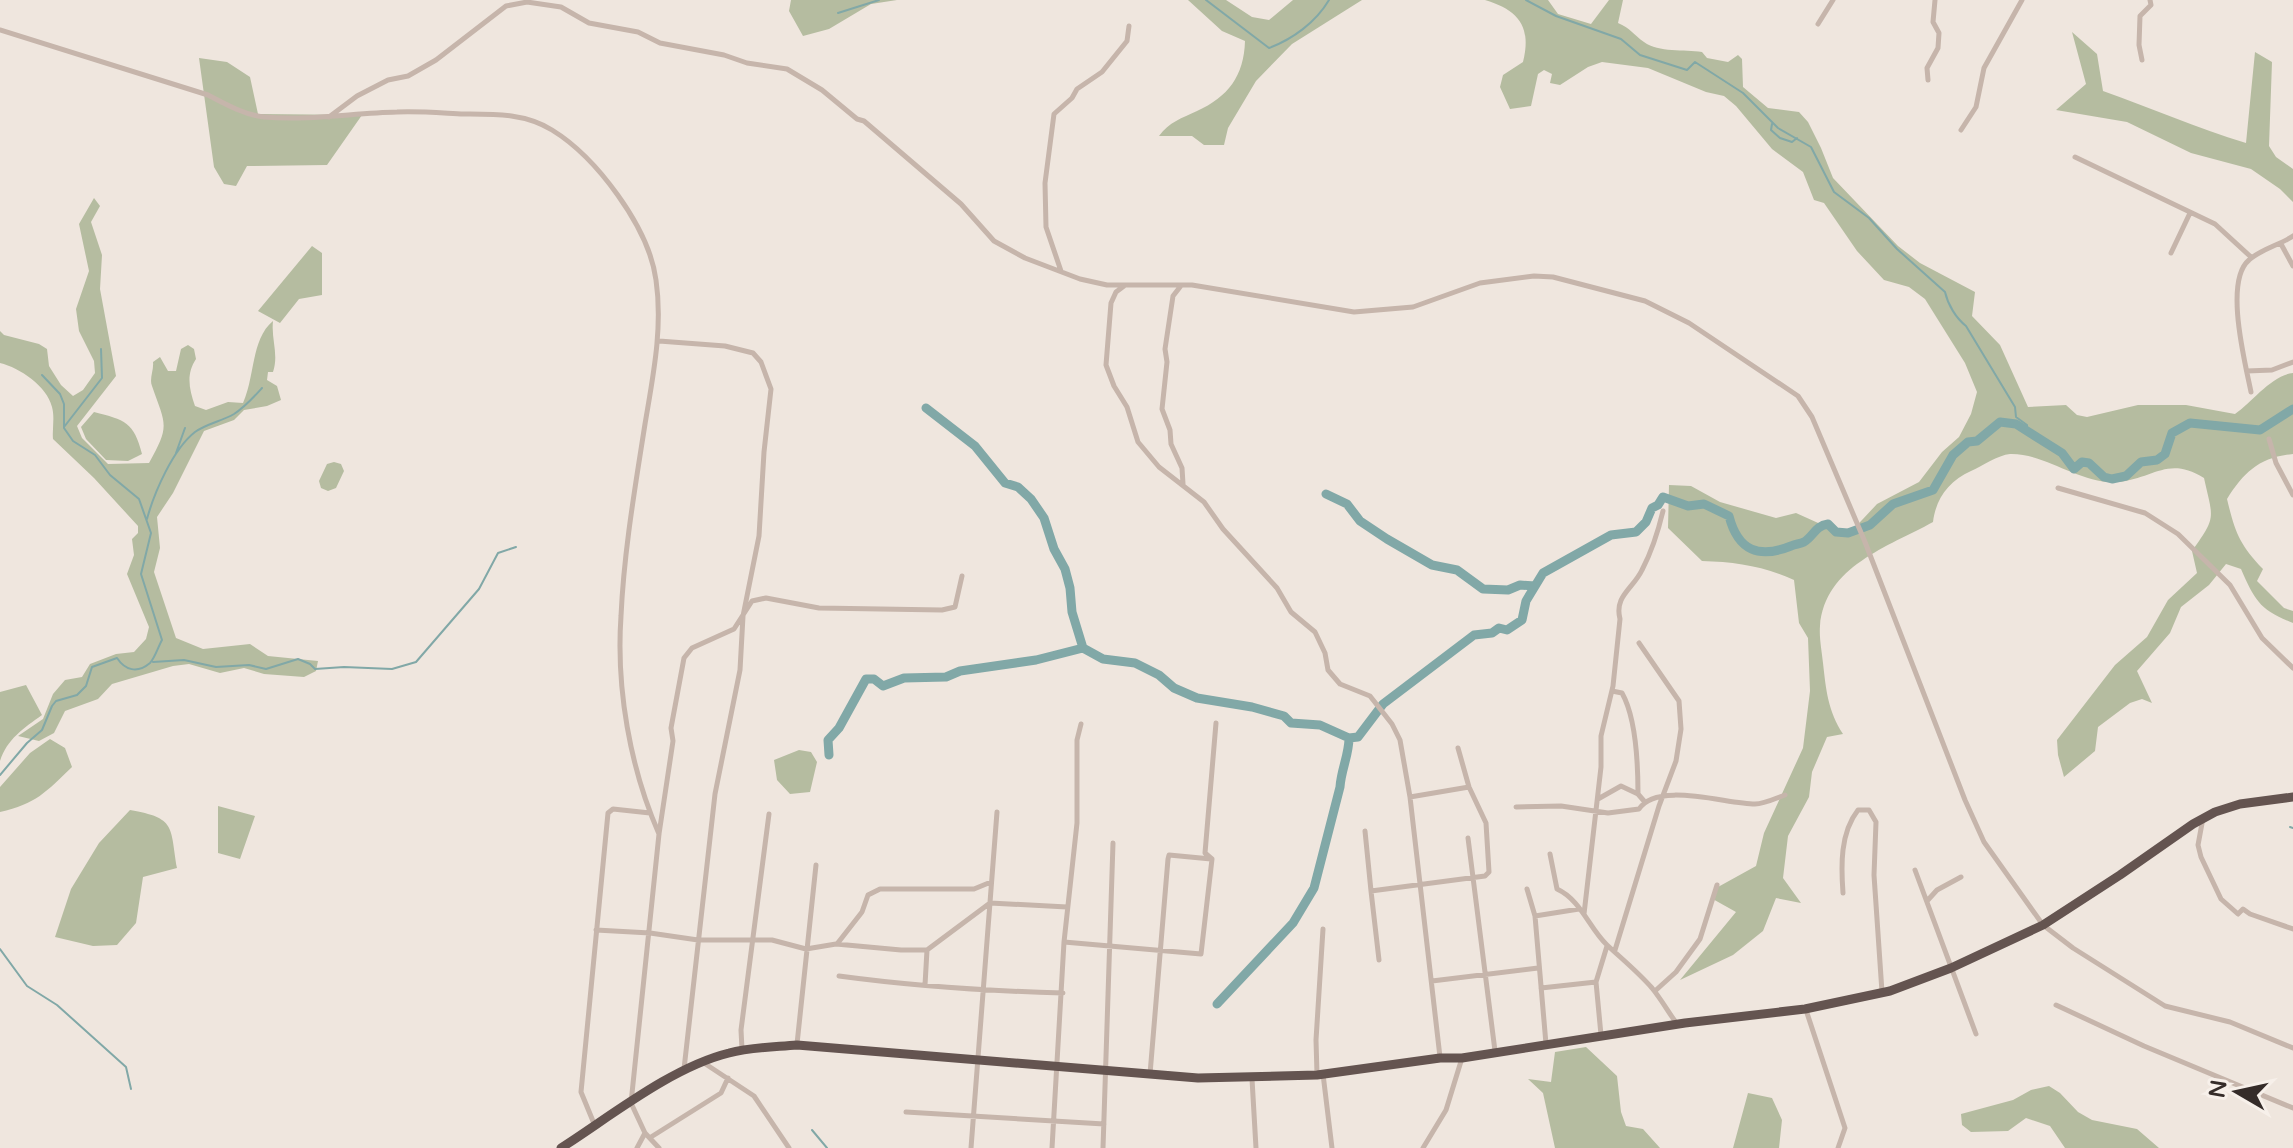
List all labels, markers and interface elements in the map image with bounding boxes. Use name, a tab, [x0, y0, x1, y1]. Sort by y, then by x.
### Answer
north arrow	[2197, 1052, 2277, 1132]
text: N	[2204, 1078, 2232, 1100]

